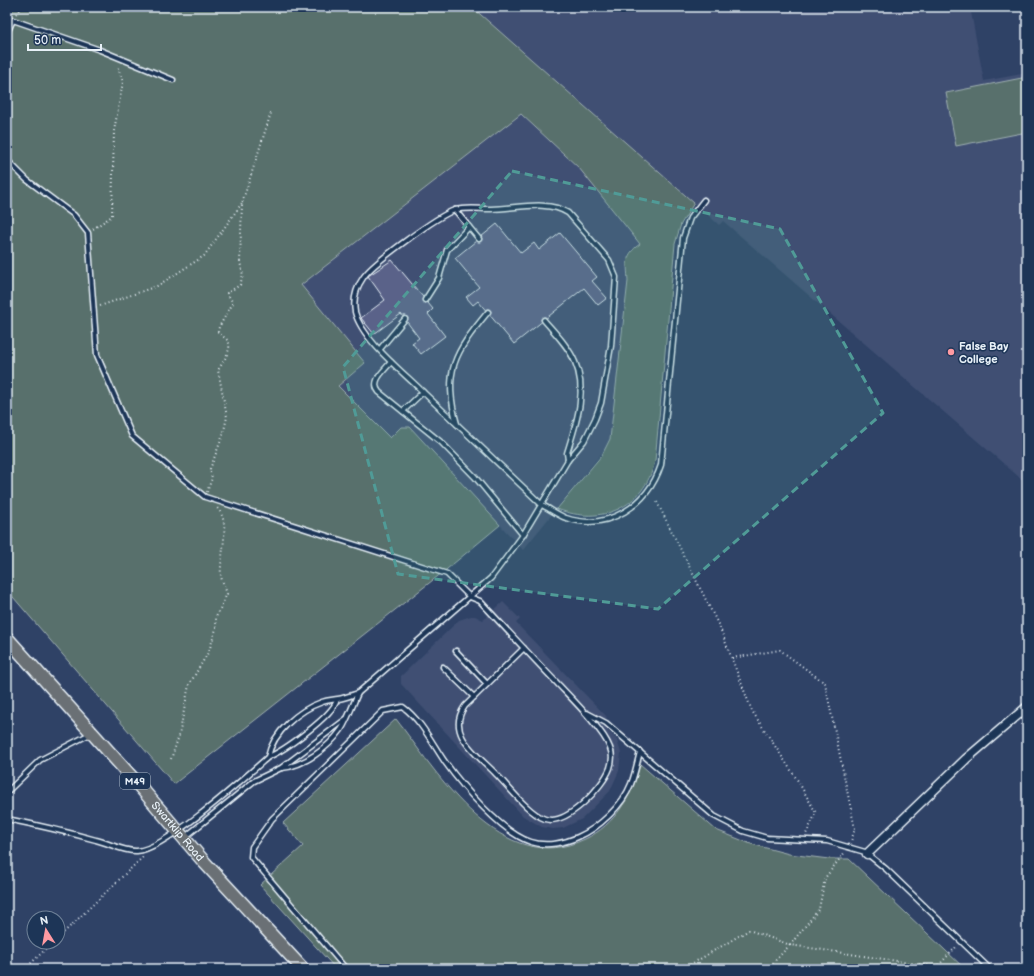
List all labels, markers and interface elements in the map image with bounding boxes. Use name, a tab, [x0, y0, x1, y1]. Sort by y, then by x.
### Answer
scale bar	[28, 26, 101, 52]
text: 50 m	[34, 33, 61, 48]
place label: False Bay College	[959, 340, 1008, 366]
marker: False Bay College	[946, 347, 956, 357]
road number: M49	[120, 773, 150, 789]
street label: Swartklip Road	[149, 799, 207, 864]
north arrow	[26, 910, 66, 950]
text: N	[39, 914, 49, 928]

